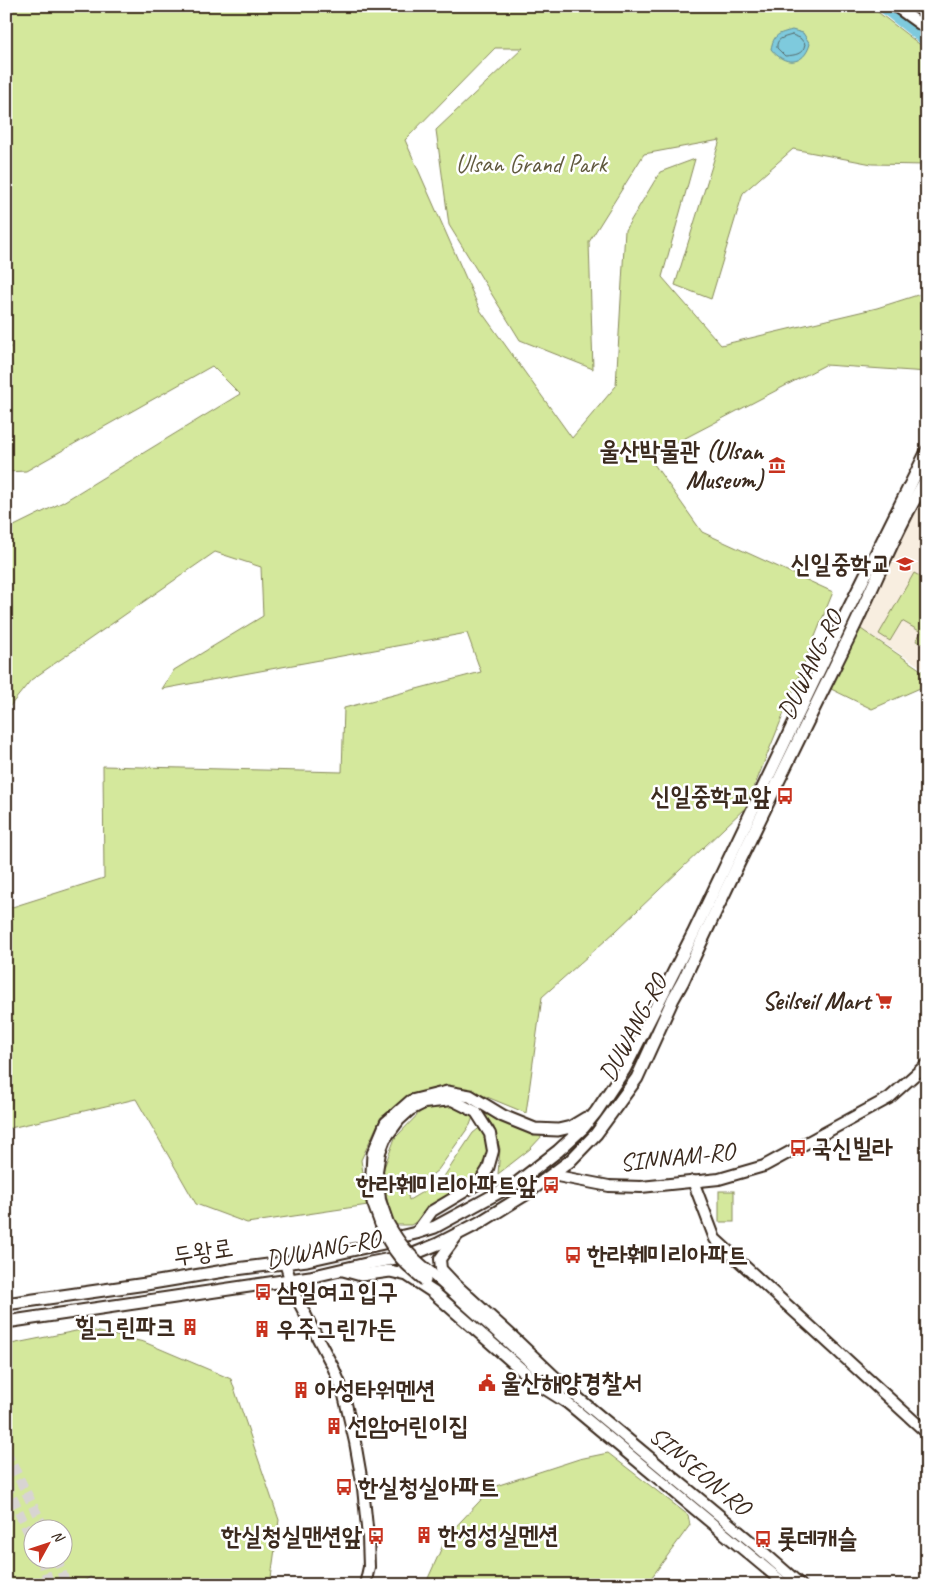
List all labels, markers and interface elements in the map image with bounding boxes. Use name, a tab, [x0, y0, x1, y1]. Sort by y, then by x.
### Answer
park label: Ulsan Grand Park	[455, 148, 608, 180]
place label: 울산박물관 (Ulsan Museum)	[599, 435, 765, 496]
museum icon: 울산박물관 (Ulsan Museum)	[767, 455, 787, 475]
place label: 신일중학교	[790, 548, 891, 580]
school or university icon: 신일중학교	[895, 554, 915, 574]
street label: DUWANG-RO	[770, 603, 851, 724]
place label: 신일중학교앞	[650, 780, 771, 812]
bus stop icon: 신일중학교앞	[775, 786, 795, 806]
street label: DUWANG-RO	[592, 967, 676, 1087]
place label: Seilseil Mart	[762, 985, 873, 1017]
supermarket icon: Seilseil Mart	[874, 991, 894, 1011]
place label: 국신빌라	[812, 1132, 893, 1164]
street label: SINNAM-RO	[618, 1135, 738, 1179]
bus stop icon: 국신빌라	[788, 1138, 808, 1158]
place label: 한라훼미리아파트앞	[355, 1169, 537, 1201]
bus stop icon: 한라훼미리아파트앞	[541, 1175, 561, 1195]
street label: DUWANG-RO	[263, 1222, 386, 1276]
street label: 두왕로	[171, 1231, 235, 1273]
place label: 한라훼미리아파트	[586, 1239, 748, 1271]
bus stop icon: 한라훼미리아파트	[563, 1245, 583, 1265]
place label: 삼일여고입구	[276, 1276, 398, 1308]
bus stop icon: 삼일여고입구	[253, 1282, 273, 1302]
place label: 힐그린파크	[75, 1311, 176, 1343]
place label: 우주그린가든	[276, 1313, 397, 1345]
building icon: 힐그린파크	[180, 1317, 200, 1337]
building icon: 우주그린가든	[252, 1319, 272, 1339]
place label: 울산해양경찰서	[501, 1367, 642, 1399]
public building icon: 울산해양경찰서	[477, 1373, 497, 1393]
place label: 아성타워멘션	[315, 1374, 436, 1406]
building icon: 아성타워멘션	[291, 1380, 311, 1400]
place label: 선암어린이집	[348, 1410, 469, 1442]
building icon: 선암어린이집	[324, 1416, 344, 1436]
street label: SINSEON-RO	[643, 1419, 759, 1524]
place label: 한실청실아파트	[357, 1471, 499, 1503]
bus stop icon: 한실청실아파트	[334, 1477, 354, 1497]
north arrow	[22, 1518, 72, 1568]
place label: 한성성실멘션	[437, 1519, 559, 1551]
place label: 한실청실맨션앞	[220, 1520, 362, 1552]
place label: 롯데캐슬	[777, 1523, 857, 1555]
building icon: 한성성실멘션	[414, 1525, 434, 1545]
bus stop icon: 한실청실맨션앞	[366, 1526, 386, 1546]
text: N	[48, 1527, 68, 1547]
bus stop icon: 롯데캐슬	[753, 1529, 773, 1549]

